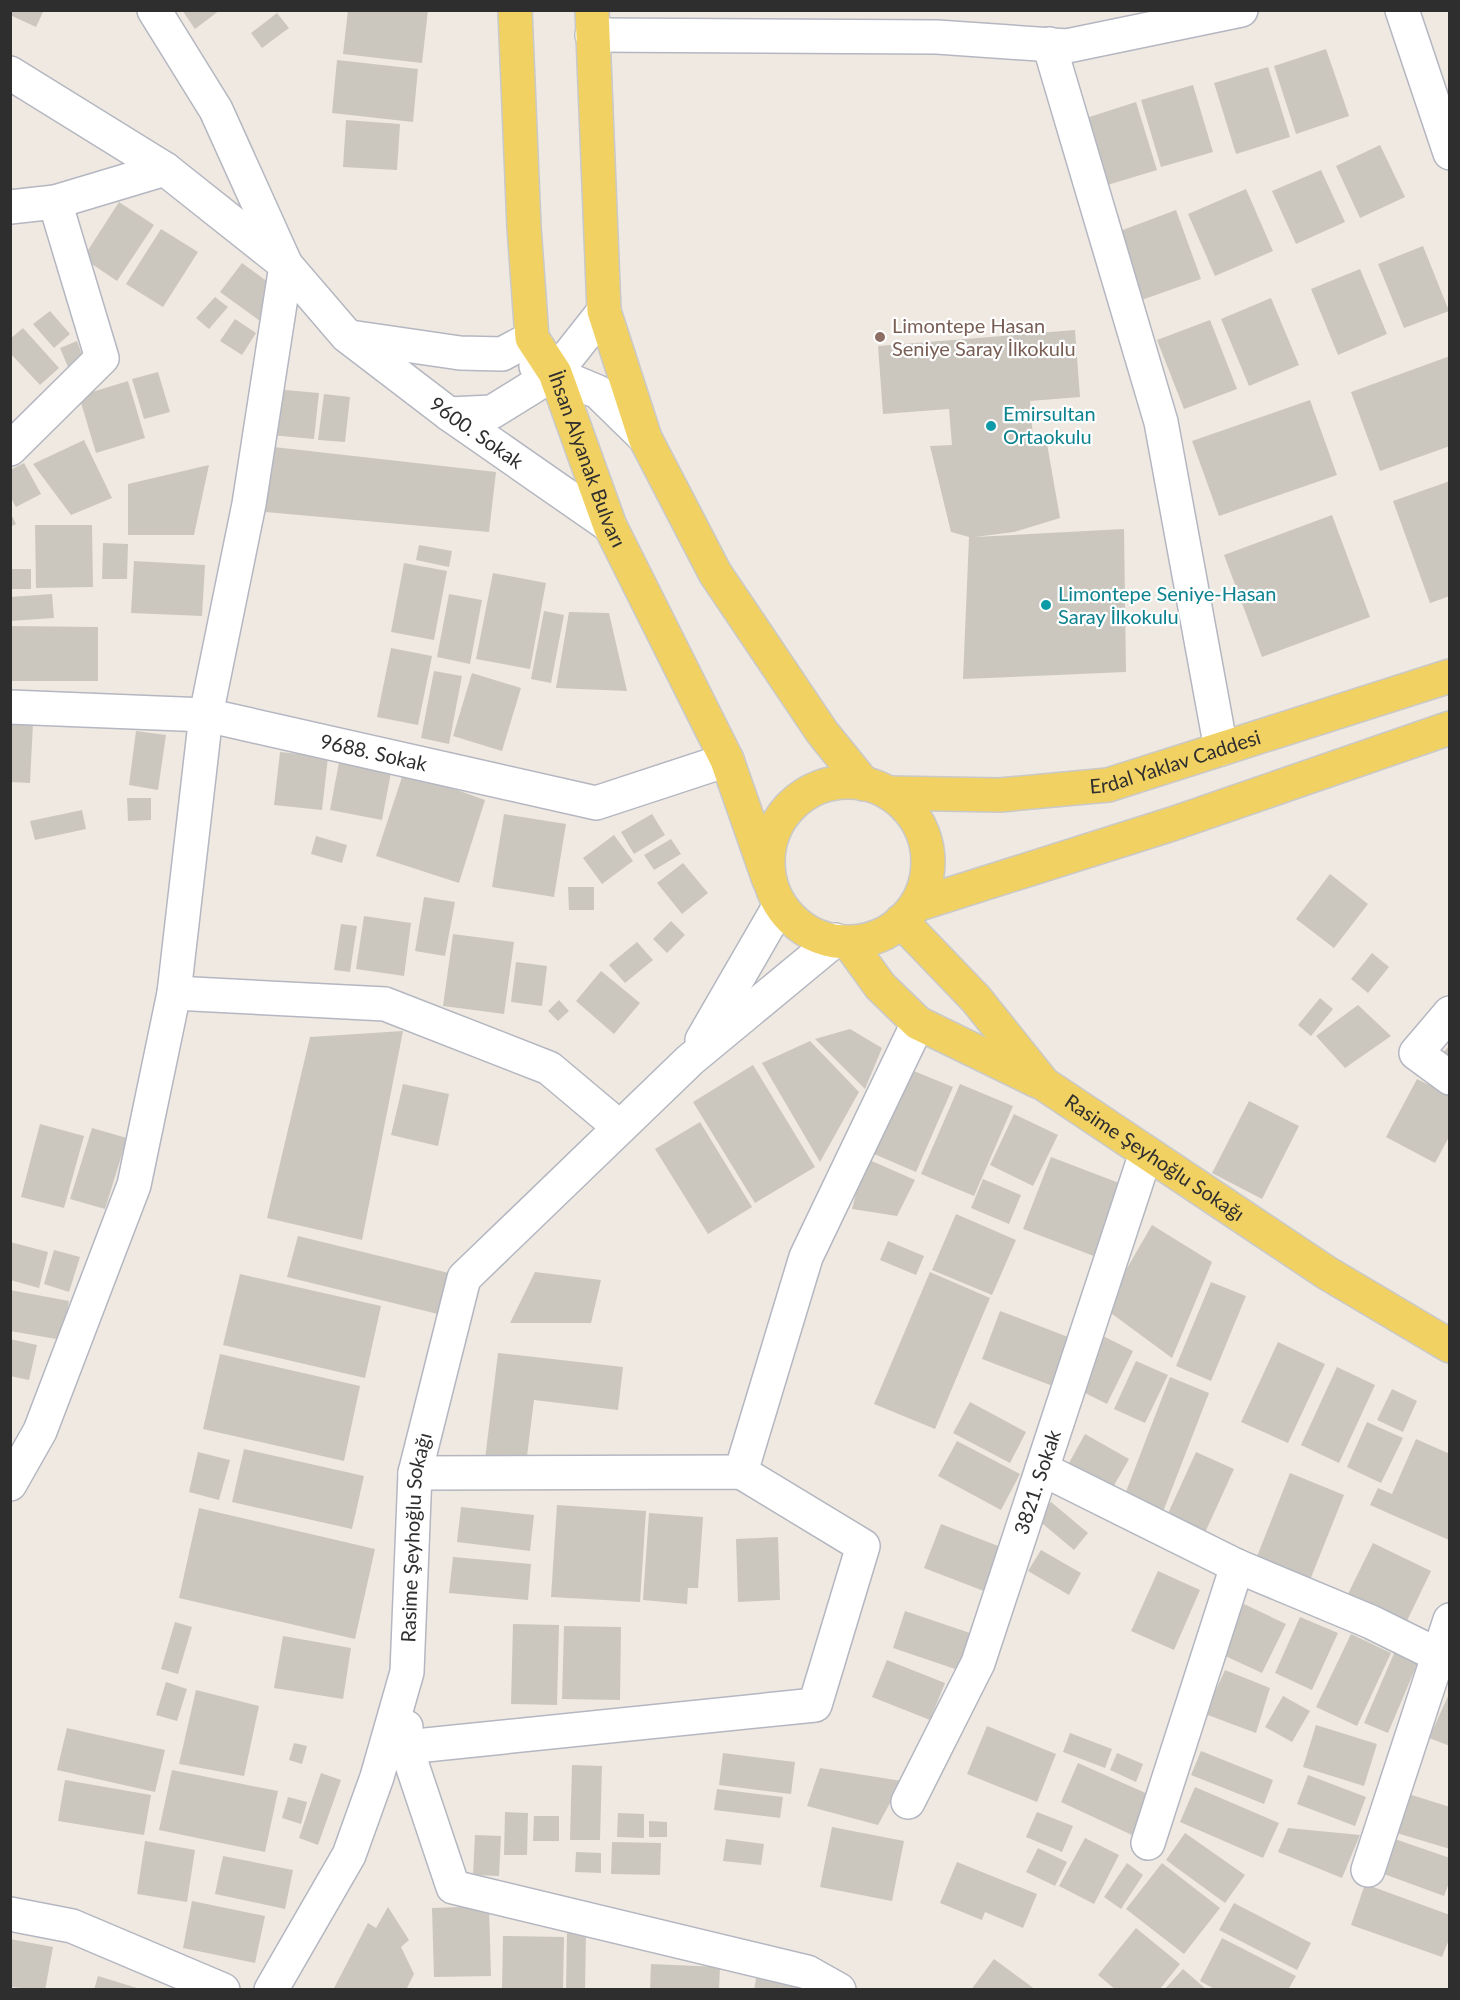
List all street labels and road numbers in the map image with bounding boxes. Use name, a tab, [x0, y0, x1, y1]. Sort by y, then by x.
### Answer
street label: İhsan Alyanak Bulvarı	[544, 367, 632, 551]
street label: 9600. Sokak	[426, 391, 529, 474]
street label: Erdal Yaklav Caddesi	[1088, 724, 1263, 798]
street label: 9688. Sokak	[318, 728, 430, 776]
street label: Rasime Şeyhoğlu Sokağı	[1061, 1088, 1249, 1226]
street label: 3821. Sokak	[1008, 1426, 1065, 1537]
street label: Rasime Şeyhoğlu Sokağı	[395, 1430, 436, 1643]

